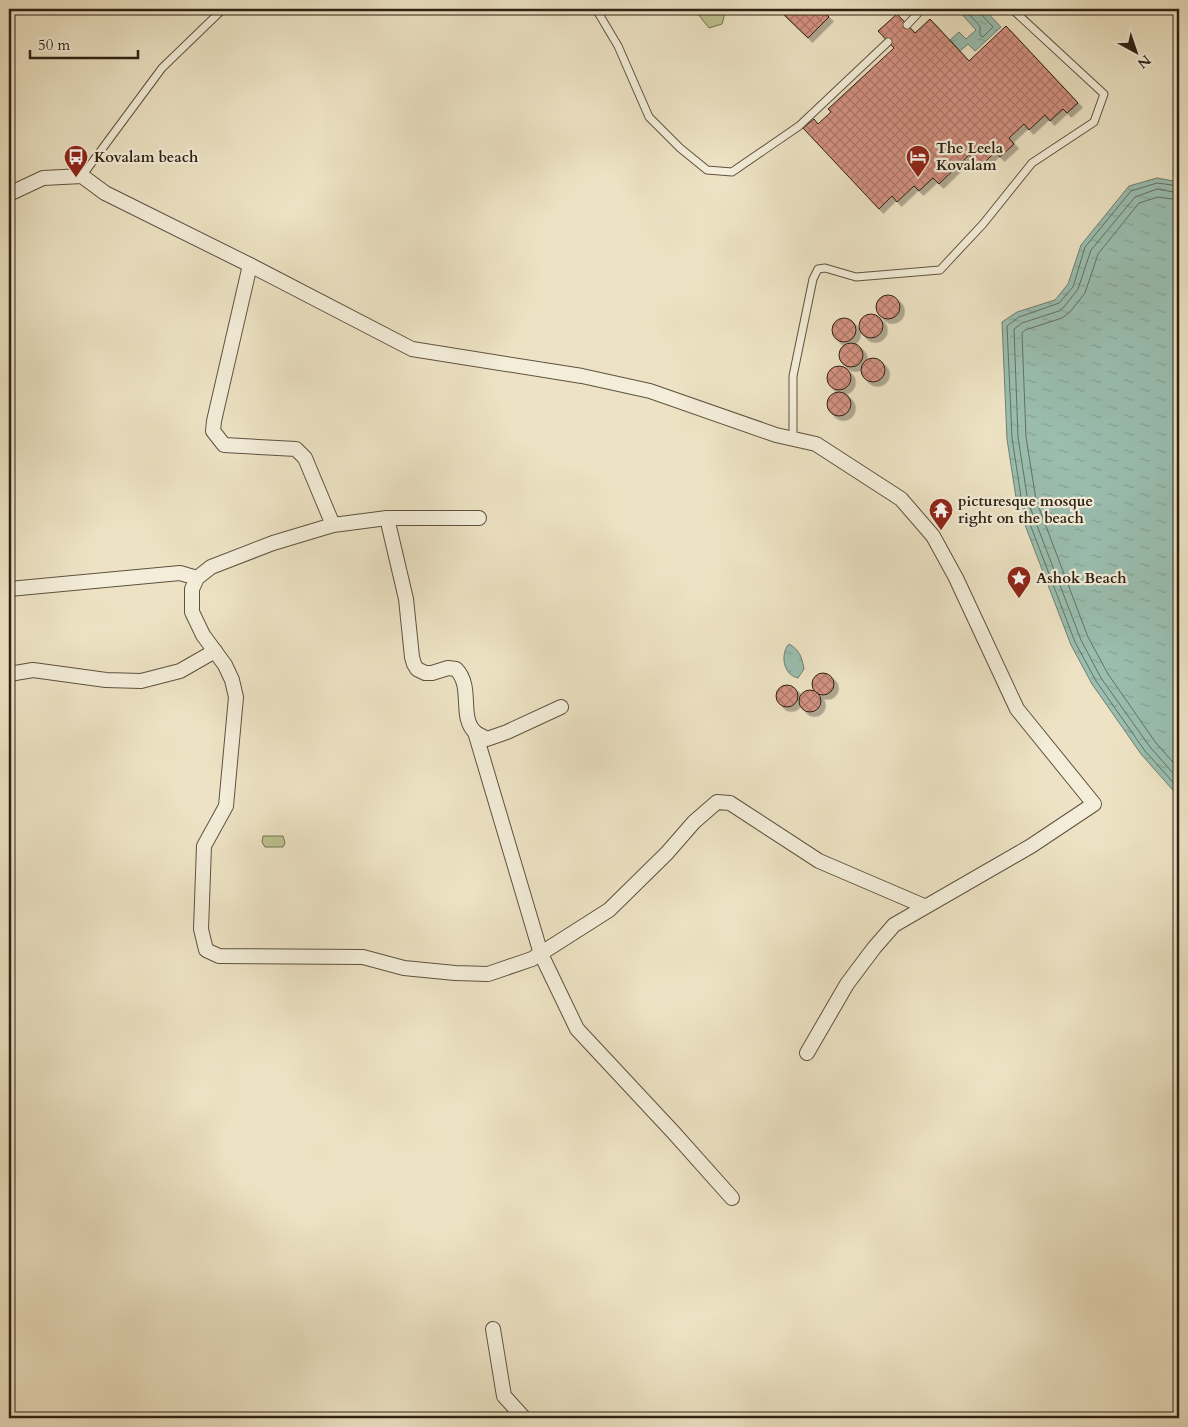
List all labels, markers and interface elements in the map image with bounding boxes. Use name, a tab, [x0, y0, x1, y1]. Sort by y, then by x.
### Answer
scale bar	[30, 28, 138, 60]
north arrow	[1110, 28, 1160, 78]
text: 50 m	[38, 35, 70, 55]
text: N	[1133, 50, 1155, 73]
place label: The Leela Kovalam	[936, 138, 1004, 175]
bus stop icon: Kovalam beach	[63, 144, 89, 178]
hotel icon: The Leela Kovalam	[905, 144, 931, 178]
place label: Kovalam beach	[94, 147, 199, 167]
place label: picturesque mosque right on the beach	[958, 491, 1093, 528]
temple icon: picturesque mosque right on the beach	[928, 497, 954, 531]
place icon: Ashok Beach	[1006, 565, 1032, 599]
place label: Ashok Beach	[1036, 568, 1127, 588]

